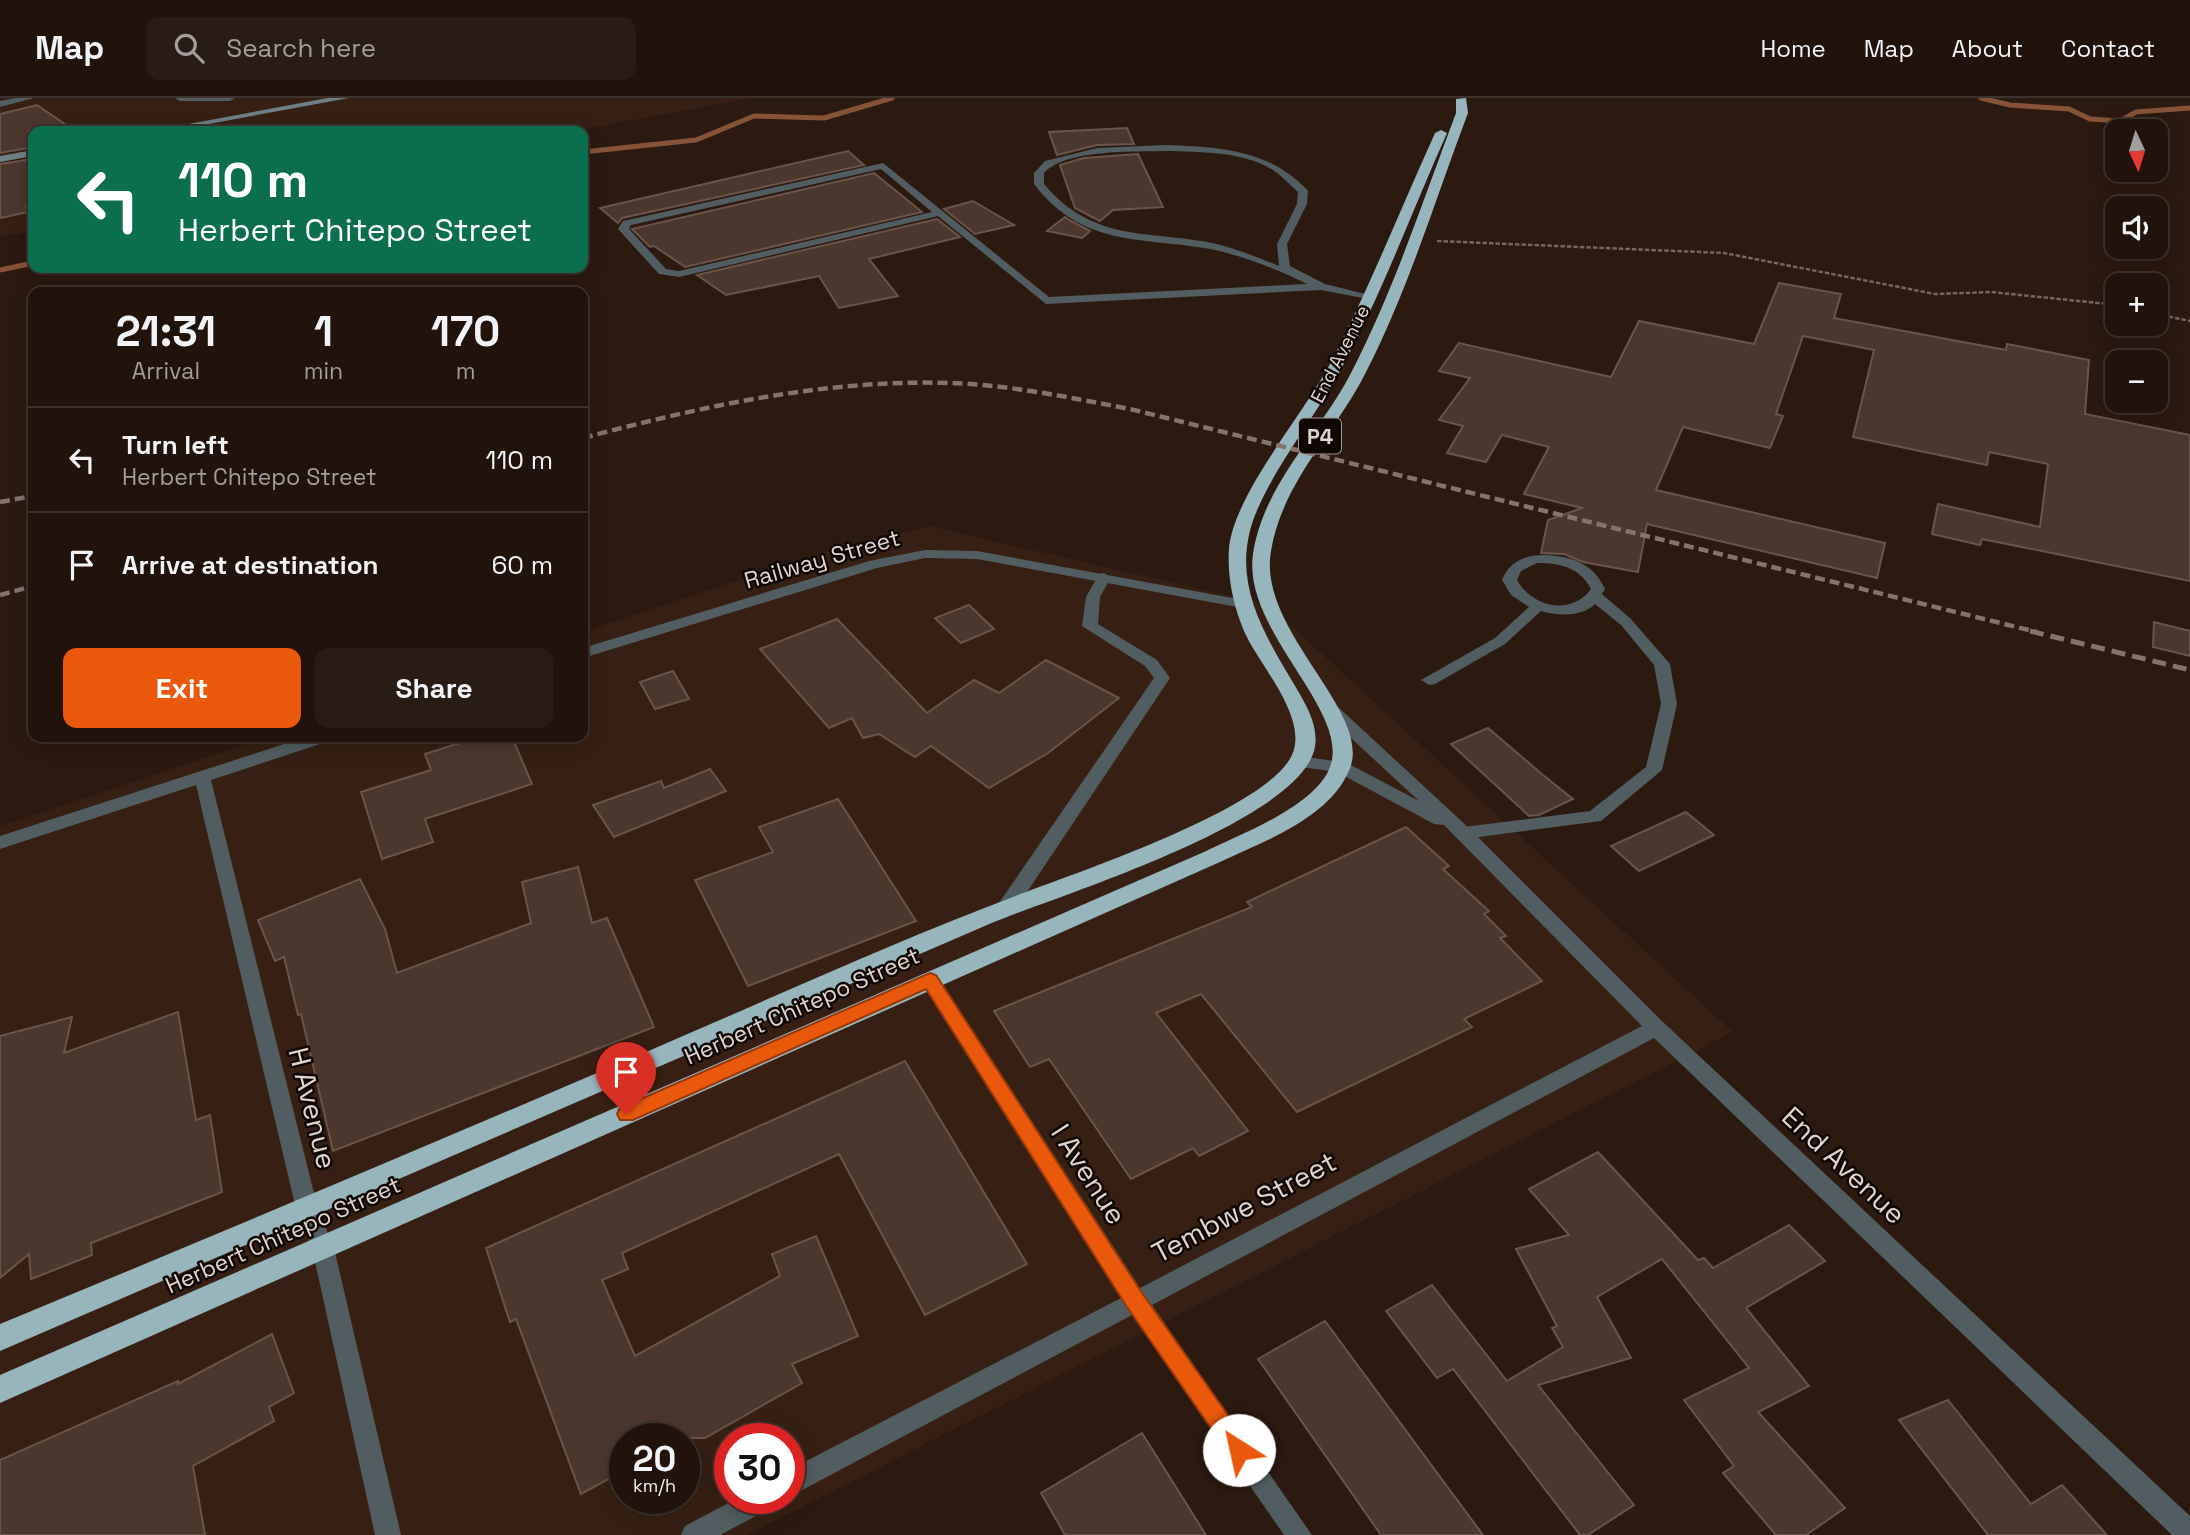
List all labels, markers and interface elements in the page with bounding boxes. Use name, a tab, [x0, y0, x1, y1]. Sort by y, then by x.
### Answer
search box	[146, 17, 636, 80]
text: Map	[35, 27, 104, 69]
icon: search	[170, 29, 208, 67]
text: Search here	[226, 31, 376, 65]
text: Home	[1760, 33, 1826, 64]
text: Map	[1864, 33, 1914, 64]
text: About	[1952, 33, 2023, 64]
text: Contact	[2061, 33, 2155, 64]
north arrow	[2105, 119, 2168, 182]
map controls	[2105, 119, 2168, 413]
text: 110 m	[178, 149, 308, 211]
icon: left	[63, 154, 154, 245]
button: sound	[2105, 196, 2168, 259]
text: Herbert Chitepo Street	[178, 210, 532, 250]
button: +	[2105, 273, 2168, 336]
street label: End Avenue	[1305, 301, 1375, 407]
text: 21:31	[116, 305, 216, 358]
text: 1	[314, 305, 333, 358]
text: 170	[431, 305, 500, 358]
button: −	[2105, 350, 2168, 413]
text: Arrival	[132, 356, 200, 386]
text: min	[304, 356, 343, 386]
text: m	[456, 356, 475, 386]
road number: P4	[1299, 418, 1341, 454]
text: Turn left	[122, 428, 229, 462]
icon: left	[63, 441, 101, 479]
text: 110 m	[486, 443, 553, 477]
text: Herbert Chitepo Street	[122, 462, 376, 492]
street label: Railway Street	[741, 522, 903, 596]
icon: arrive	[63, 546, 101, 584]
text: Arrive at destination	[122, 548, 379, 582]
text: 60 m	[491, 548, 553, 582]
button: Exit	[63, 648, 301, 728]
button: Share	[315, 648, 553, 728]
street label: Herbert Chitepo Street	[680, 941, 924, 1071]
pin	[596, 1042, 656, 1114]
street label: H Avenue	[281, 1043, 345, 1173]
icon: arrive	[607, 1053, 645, 1091]
street label: End Avenue	[1774, 1098, 1914, 1232]
street label: I Avenue	[1043, 1117, 1135, 1231]
street label: Tembwe Street	[1146, 1143, 1342, 1271]
street label: Herbert Chitepo Street	[161, 1170, 405, 1300]
position arrow	[1202, 1413, 1276, 1487]
speed limit sign: 30	[714, 1423, 805, 1514]
text: 20	[633, 1437, 676, 1481]
text: km/h	[633, 1474, 676, 1497]

